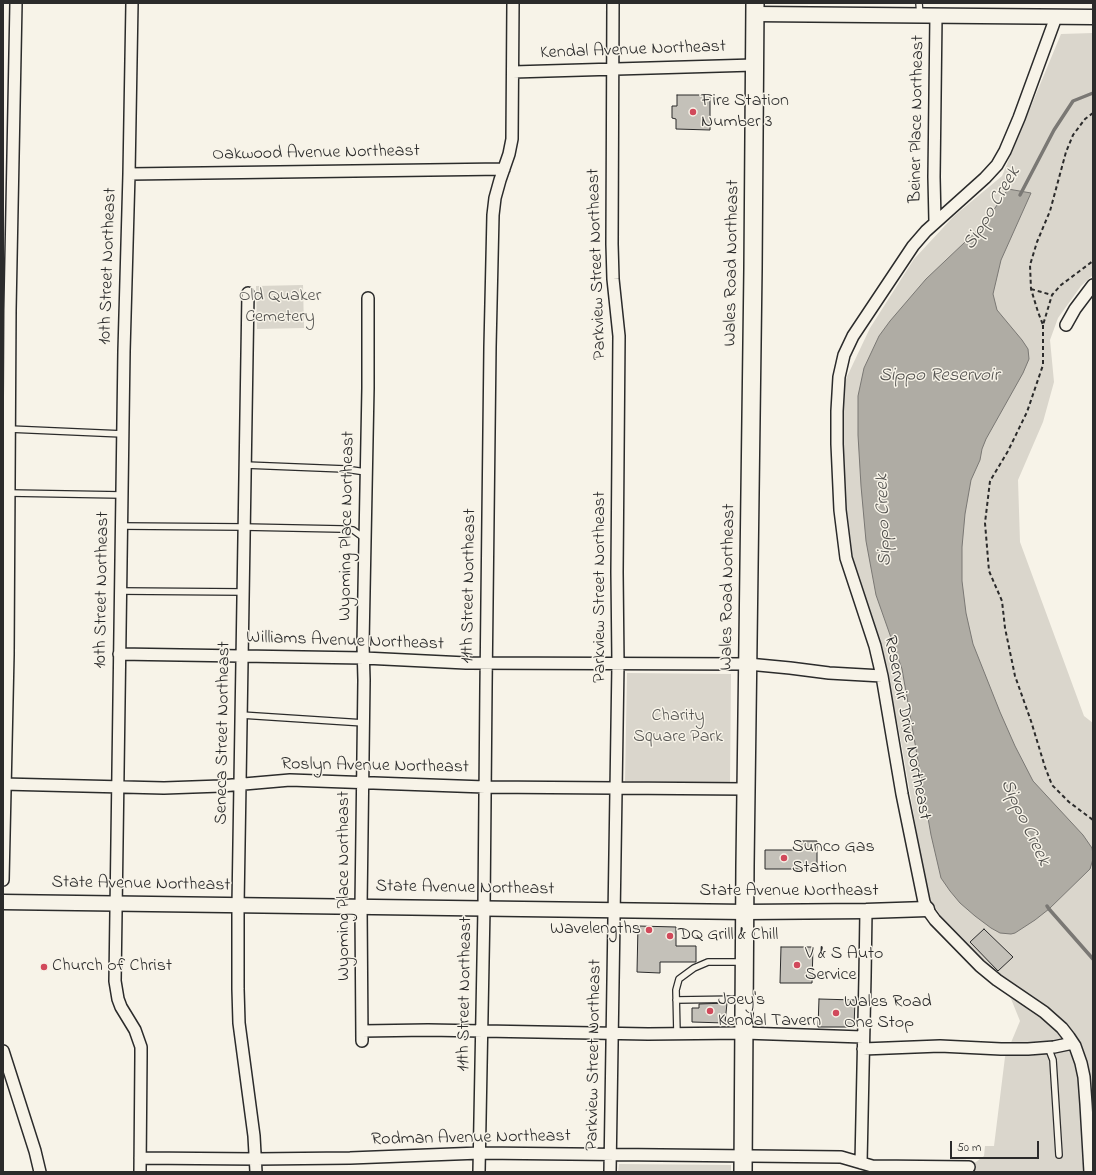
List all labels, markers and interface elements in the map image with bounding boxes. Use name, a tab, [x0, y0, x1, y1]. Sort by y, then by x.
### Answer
street label: Beiner Place Northeast	[906, 35, 930, 203]
street label: Kendal Avenue Northeast	[540, 37, 726, 65]
place label: Fire Station Number 3	[701, 91, 789, 134]
marker: Fire Station Number 3	[688, 107, 698, 117]
street label: Oakwood Avenue Northeast	[212, 141, 420, 167]
water label: Sippo Creek	[959, 163, 1027, 255]
street label: Parkview Street Northeast	[584, 168, 612, 360]
street label: Wales Road Northeast	[721, 179, 745, 347]
street label: 10th Street Northeast	[95, 187, 123, 345]
park label: Old Quaker Cemetery	[239, 286, 321, 328]
water label: Sippo Reservoir	[879, 366, 999, 388]
street label: Wyoming Place Northeast	[336, 431, 360, 621]
water label: Sippo Creek	[872, 473, 898, 567]
street label: Parkview Street Northeast	[590, 491, 612, 683]
street label: Wales Road Northeast	[717, 503, 741, 671]
street label: 11th Street Northeast	[458, 508, 482, 664]
street label: 10th Street Northeast	[91, 511, 115, 669]
street label: Williams Avenue Northeast	[246, 628, 444, 656]
street label: Reservoir Drive Northeast	[878, 634, 934, 822]
street label: Seneca Street Northeast	[212, 641, 236, 825]
park label: Charity Square Park	[633, 706, 723, 748]
street label: Roslyn Avenue Northeast	[281, 755, 469, 779]
water label: Sippo Creek	[994, 776, 1054, 870]
street label: Wyoming Place Northeast	[334, 791, 356, 981]
place label: Sunco Gas Station	[792, 837, 875, 880]
marker: Sunco Gas Station	[779, 853, 789, 863]
street label: State Avenue Northeast	[51, 873, 231, 897]
street label: State Avenue Northeast	[375, 877, 555, 901]
street label: State Avenue Northeast	[700, 881, 878, 903]
street label: 11th Street Northeast	[454, 916, 478, 1072]
place label: Wavelengths	[550, 919, 641, 941]
marker: Wavelengths	[644, 925, 654, 935]
place label: DQ Grill & Chill	[678, 925, 778, 947]
marker: DQ Grill & Chill	[665, 931, 675, 941]
place label: V & S Auto Service	[805, 944, 883, 986]
place label: Church of Christ	[52, 956, 172, 978]
street label: Parkview Street Northeast	[583, 959, 607, 1151]
marker: V & S Auto Service	[792, 960, 802, 970]
marker: Church of Christ	[39, 962, 49, 972]
place label: Joey's Kendal Tavern	[718, 990, 821, 1032]
place label: Wales Road One Stop	[844, 992, 932, 1034]
marker: Joey's Kendal Tavern	[705, 1006, 715, 1016]
marker: Wales Road One Stop	[831, 1008, 841, 1018]
street label: Rodman Avenue Northeast	[371, 1126, 571, 1152]
scale bar	[952, 1133, 1041, 1159]
text: 50 m	[957, 1139, 981, 1157]

